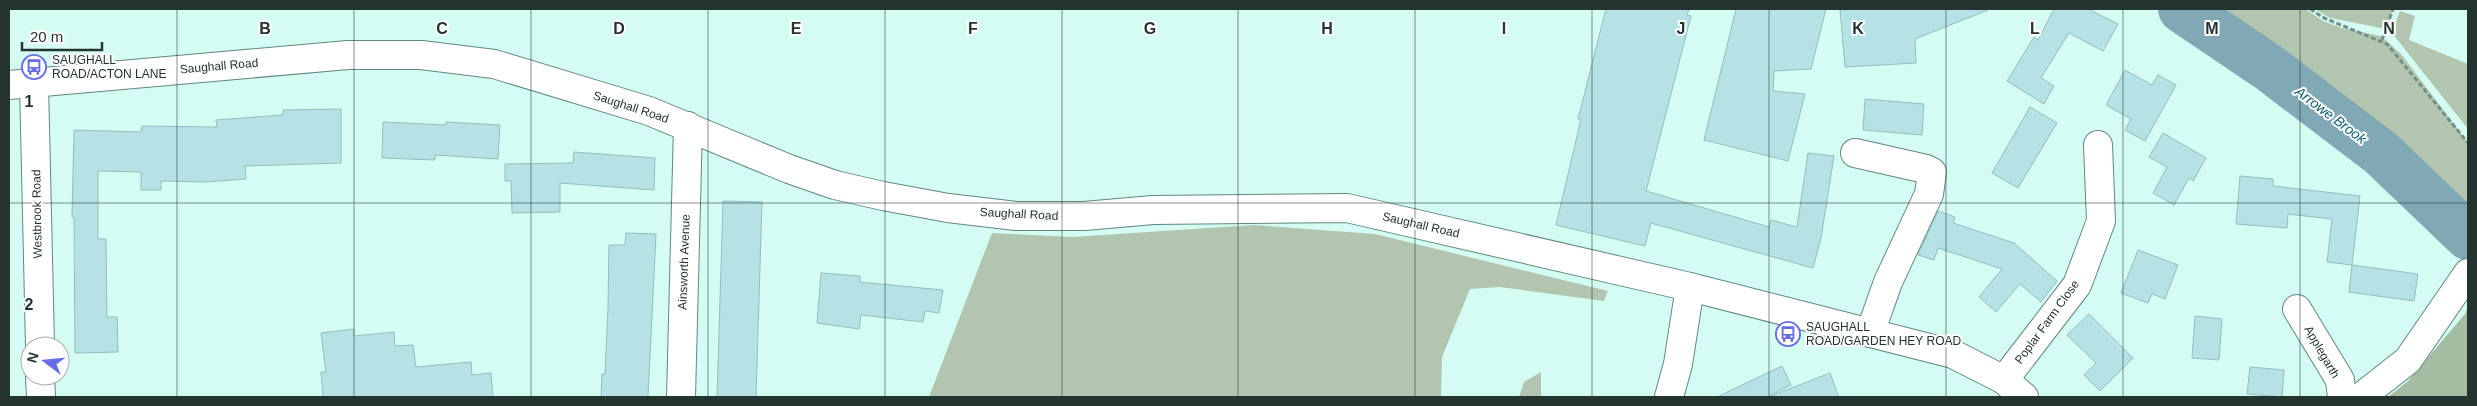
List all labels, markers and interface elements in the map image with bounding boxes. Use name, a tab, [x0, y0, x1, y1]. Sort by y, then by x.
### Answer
scale bar	[22, 20, 102, 52]
text: B	[259, 20, 271, 37]
text: C	[436, 20, 448, 37]
text: D	[613, 20, 625, 37]
text: E	[791, 20, 802, 37]
text: F	[968, 20, 978, 37]
text: G	[1144, 20, 1156, 37]
text: H	[1321, 20, 1333, 37]
text: I	[1502, 20, 1506, 37]
text: J	[1677, 20, 1685, 37]
text: K	[1852, 20, 1864, 37]
text: L	[2030, 20, 2040, 37]
text: M	[2205, 20, 2219, 37]
text: N	[2383, 20, 2395, 37]
text: 20 m	[30, 28, 63, 45]
place label: SAUGHALL ROAD/ACTON LANE	[52, 53, 166, 81]
bus stop icon: SAUGHALL ROAD/ACTON LANE	[21, 54, 47, 80]
street label: Saughall Road	[179, 56, 259, 76]
water label: Arrowe Brook	[2292, 82, 2370, 148]
street label: Saughall Road	[591, 88, 671, 126]
text: 1	[25, 93, 34, 110]
street label: Westbrook Road	[29, 169, 45, 259]
street label: Saughall Road	[979, 205, 1059, 223]
street label: Saughall Road	[1381, 209, 1461, 241]
street label: Ainsworth Avenue	[675, 214, 693, 310]
street label: Poplar Farm Close	[2012, 277, 2082, 367]
text: 2	[25, 296, 34, 313]
place label: SAUGHALL ROAD/GARDEN HEY ROAD	[1806, 320, 1961, 348]
bus stop icon: SAUGHALL ROAD/GARDEN HEY ROAD	[1775, 321, 1801, 347]
street label: Applegarth	[2301, 323, 2343, 381]
north arrow	[20, 336, 70, 386]
text: N	[23, 350, 42, 364]

